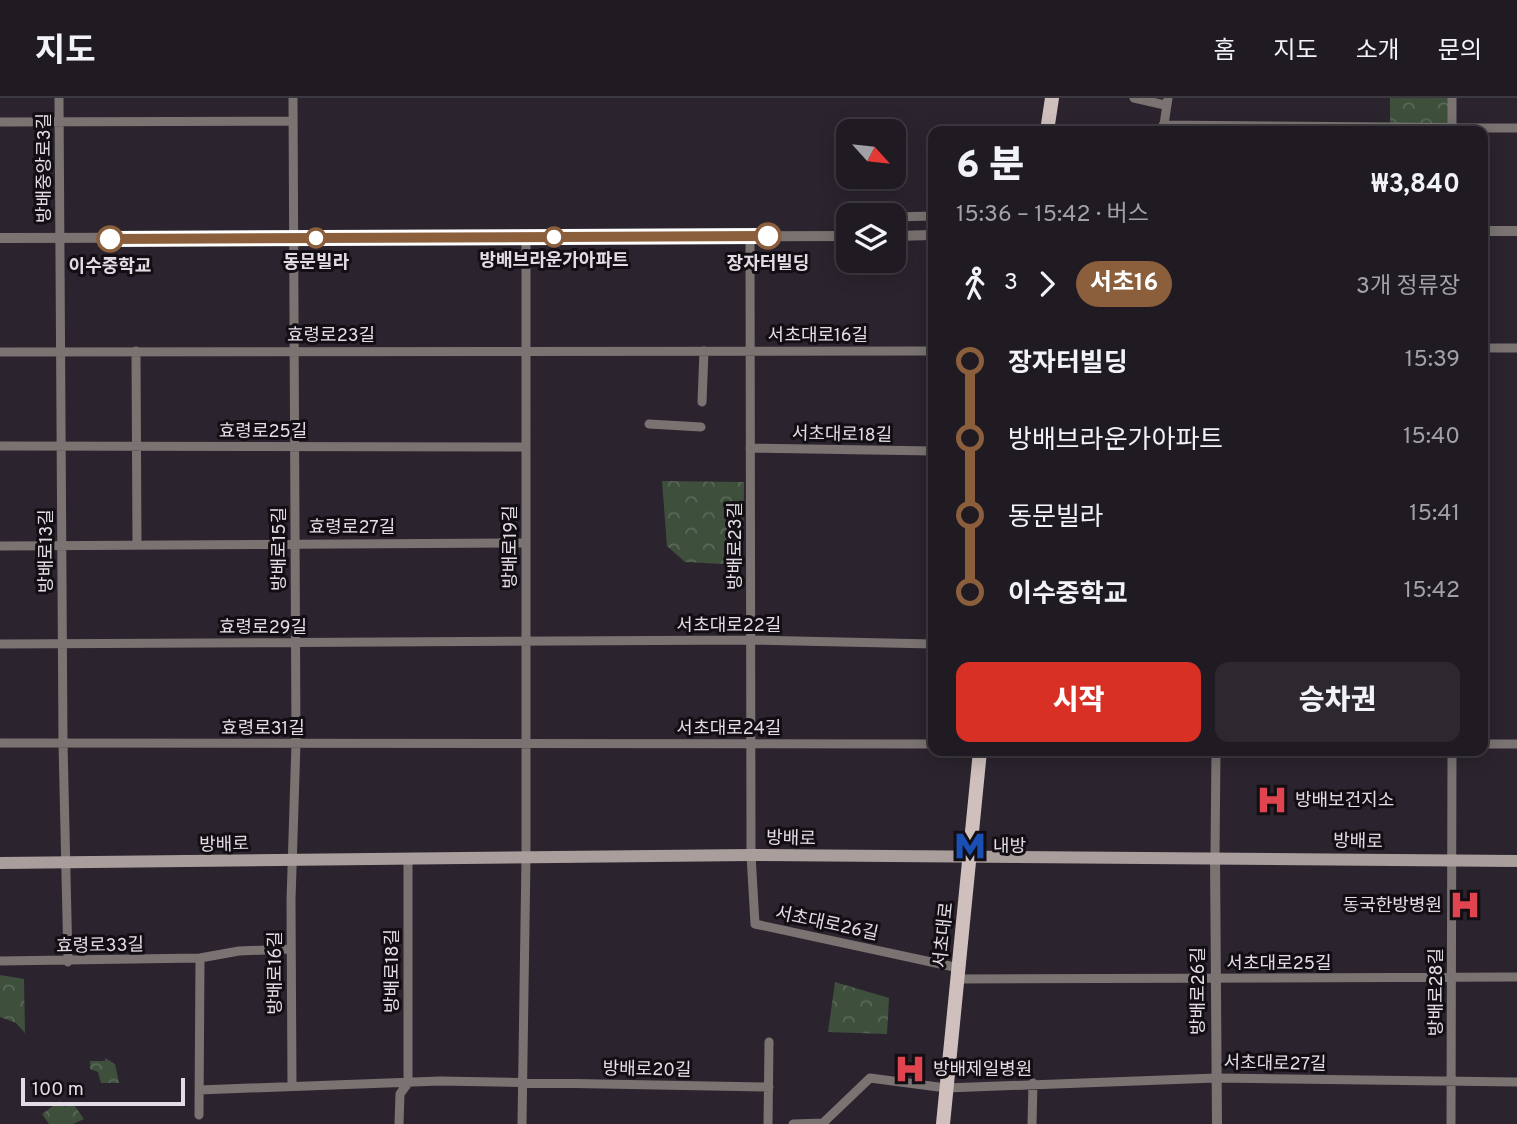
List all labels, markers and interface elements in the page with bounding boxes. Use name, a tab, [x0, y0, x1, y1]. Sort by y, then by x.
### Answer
text: 지도	[35, 32, 96, 74]
text: 홈	[1213, 37, 1235, 67]
text: 지도	[1273, 37, 1318, 67]
text: 소개	[1356, 37, 1400, 67]
text: 문의	[1438, 37, 1482, 67]
street label: 방배중앙로3길	[34, 113, 57, 223]
north arrow	[836, 119, 906, 189]
map controls	[836, 119, 906, 273]
text: 6 분	[956, 143, 1024, 192]
text: ₩3,840	[1371, 169, 1460, 202]
text: 15:36 – 15:42 · 버스	[956, 201, 1149, 230]
button: layers	[836, 203, 906, 273]
marker: 장자터빌딩	[755, 223, 781, 249]
marker: 이수중학교	[97, 226, 123, 252]
marker: 방배브라운가아파트	[544, 227, 564, 247]
marker: 동문빌라	[306, 228, 326, 248]
place label: 방배브라운가아파트	[479, 250, 629, 273]
place label: 동문빌라	[283, 252, 350, 275]
place label: 장자터빌딩	[727, 253, 809, 276]
place label: 이수중학교	[69, 256, 151, 279]
icon: walk	[956, 265, 994, 303]
icon: forward	[1028, 265, 1066, 303]
text: 3	[1004, 269, 1018, 298]
text: 서초16	[1090, 269, 1158, 299]
text: 3개 정류장	[1356, 273, 1460, 302]
street label: 효령로23길	[287, 325, 375, 348]
street label: 서초대로16길	[768, 325, 868, 348]
text: 15:39	[1405, 346, 1460, 375]
text: 장자터빌딩	[1008, 348, 1128, 381]
street label: 효령로25길	[219, 421, 307, 444]
street label: 서초대로18길	[792, 423, 892, 448]
text: 15:40	[1403, 423, 1460, 452]
text: 방배브라운가아파트	[1008, 425, 1223, 458]
text: 15:41	[1409, 500, 1460, 529]
street label: 방배로23길	[725, 502, 748, 590]
text: 동문빌라	[1008, 502, 1104, 535]
street label: 방배로19길	[500, 505, 523, 589]
street label: 방배로15길	[269, 507, 292, 591]
street label: 방배로13길	[36, 509, 59, 593]
street label: 효령로27길	[309, 517, 395, 540]
text: 15:42	[1404, 577, 1460, 606]
text: 이수중학교	[1008, 579, 1128, 612]
street label: 서초대로22길	[677, 615, 781, 638]
street label: 효령로29길	[219, 617, 307, 640]
button: 시작	[956, 662, 1201, 742]
button: 승차권	[1215, 662, 1460, 742]
street label: 효령로31길	[221, 718, 305, 741]
street label: 서초대로24길	[677, 718, 781, 741]
hospital icon: 방배보건지소	[1255, 783, 1289, 817]
place label: 방배보건지소	[1295, 790, 1394, 813]
street label: 방배로	[766, 828, 816, 851]
metro station icon: 내방	[953, 829, 987, 863]
street label: 방배로	[1333, 831, 1383, 854]
street label: 방배로	[199, 834, 249, 857]
place label: 내방	[993, 836, 1026, 859]
hospital icon: 동국한방병원	[1448, 888, 1482, 922]
place label: 동국한방병원	[1343, 895, 1442, 918]
street label: 서초대로	[930, 901, 959, 969]
street label: 서초대로26길	[773, 902, 880, 947]
street label: 방배로18길	[382, 929, 405, 1013]
street label: 방배로16길	[265, 931, 288, 1015]
street label: 효령로33길	[56, 934, 144, 959]
street label: 방배로26길	[1188, 947, 1211, 1035]
street label: 방배로28길	[1426, 948, 1449, 1036]
street label: 서초대로25길	[1227, 953, 1332, 976]
hospital icon: 방배제일병원	[893, 1052, 927, 1086]
street label: 서초대로27길	[1223, 1052, 1327, 1077]
street label: 방배로20길	[602, 1058, 692, 1083]
place label: 방배제일병원	[933, 1059, 1032, 1082]
scale bar	[21, 1075, 186, 1107]
text: 100 m	[32, 1078, 84, 1102]

